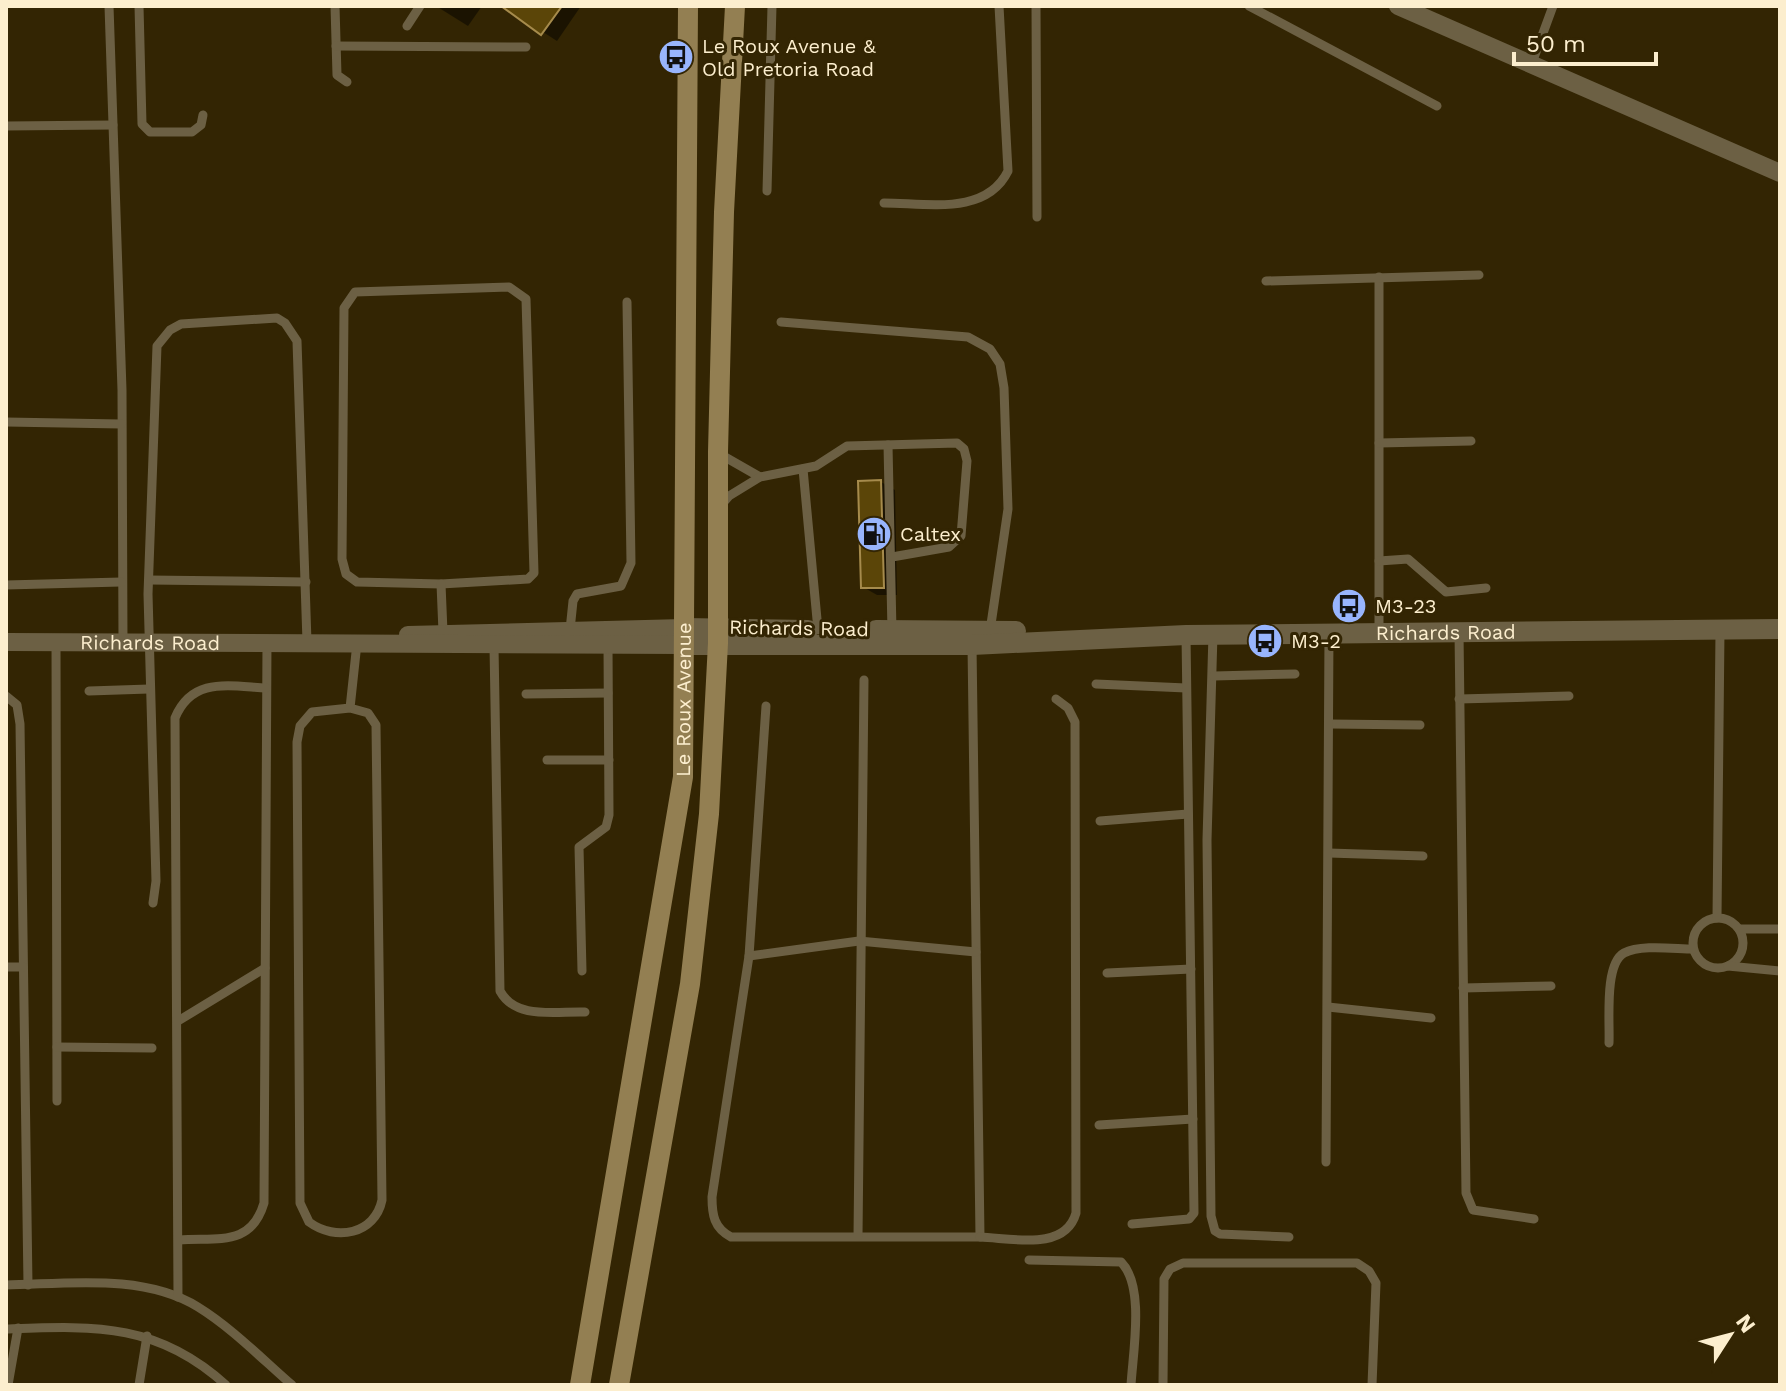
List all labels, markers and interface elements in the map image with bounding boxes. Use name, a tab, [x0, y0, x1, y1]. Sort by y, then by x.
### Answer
scale bar	[1514, 16, 1656, 66]
text: 50 m	[1526, 30, 1586, 58]
place label: Le Roux Avenue & Old Pretoria Road	[702, 34, 876, 81]
bus stop icon: Le Roux Avenue & Old Pretoria Road	[657, 38, 695, 76]
fuel station icon: Caltex	[855, 515, 893, 553]
place label: Caltex	[900, 522, 961, 546]
bus stop icon: M3-23	[1330, 587, 1368, 625]
place label: M3-23	[1375, 594, 1436, 618]
street label: Richards Road	[729, 615, 869, 641]
street label: Richards Road	[1376, 620, 1516, 645]
street label: Le Roux Avenue	[671, 622, 696, 777]
bus stop icon: M3-2	[1246, 622, 1284, 660]
place label: M3-2	[1291, 629, 1341, 653]
street label: Richards Road	[80, 630, 220, 655]
north arrow	[1690, 1295, 1770, 1375]
text: N	[1731, 1310, 1761, 1337]

